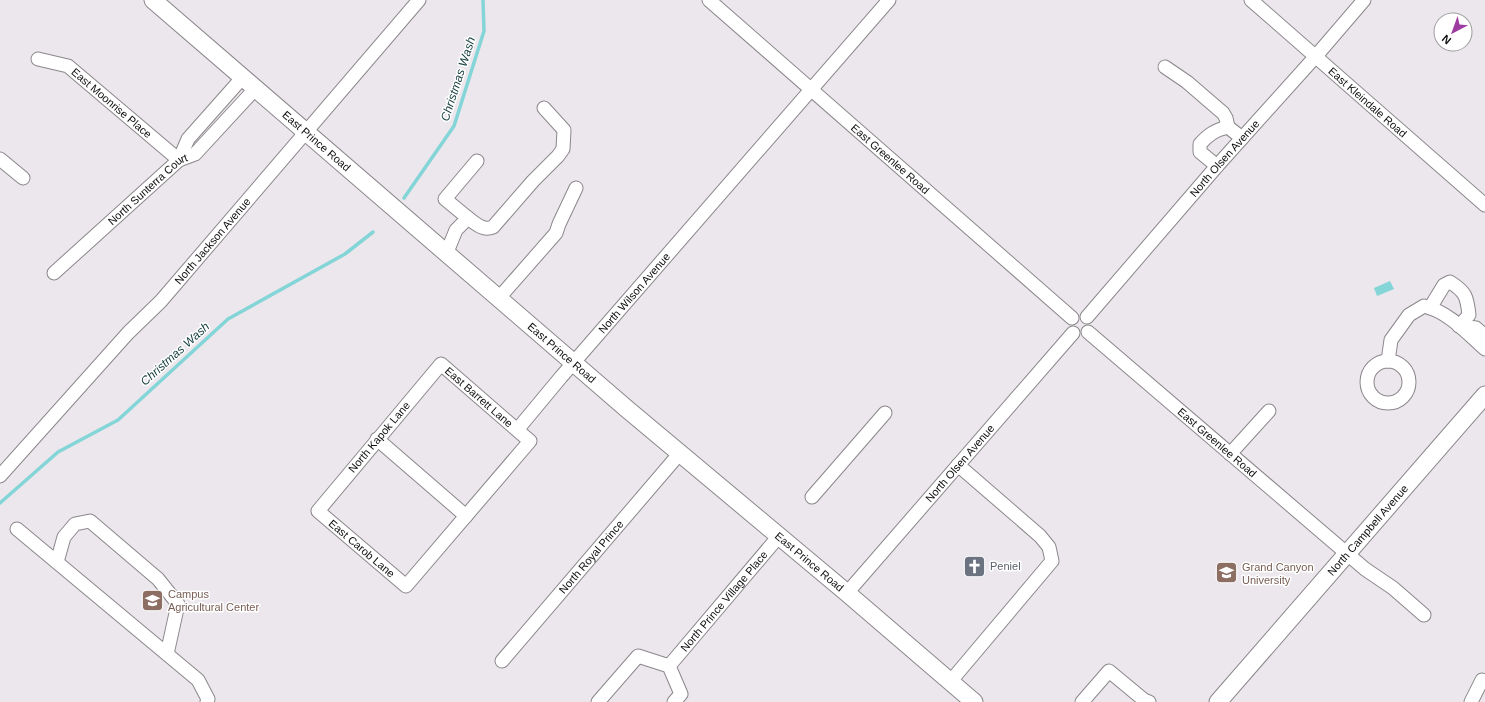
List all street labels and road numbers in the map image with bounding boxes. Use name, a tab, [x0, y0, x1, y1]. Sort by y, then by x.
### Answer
street label: East Kleindale Road	[1326, 65, 1409, 140]
street label: East Moonrise Place	[69, 66, 154, 140]
street label: East Prince Road	[280, 109, 353, 174]
street label: North Olsen Avenue	[1187, 117, 1262, 199]
street label: East Greenlee Road	[849, 121, 932, 196]
street label: North Sunterra Court	[106, 151, 189, 227]
street label: North Jackson Avenue	[172, 195, 253, 287]
street label: North Wilson Avenue	[596, 250, 672, 336]
street label: East Prince Road	[525, 320, 598, 385]
street label: East Barrett Lane	[443, 364, 515, 430]
street label: North Kapok Lane	[346, 399, 412, 475]
street label: East Greenlee Road	[1175, 406, 1259, 480]
street label: North Olsen Avenue	[923, 422, 997, 504]
street label: North Campbell Avenue	[1325, 482, 1410, 578]
street label: East Carob Lane	[327, 517, 397, 580]
street label: North Royal Prince	[556, 518, 626, 596]
street label: East Prince Road	[773, 530, 846, 594]
street label: North Prince Village Place	[678, 548, 770, 654]

